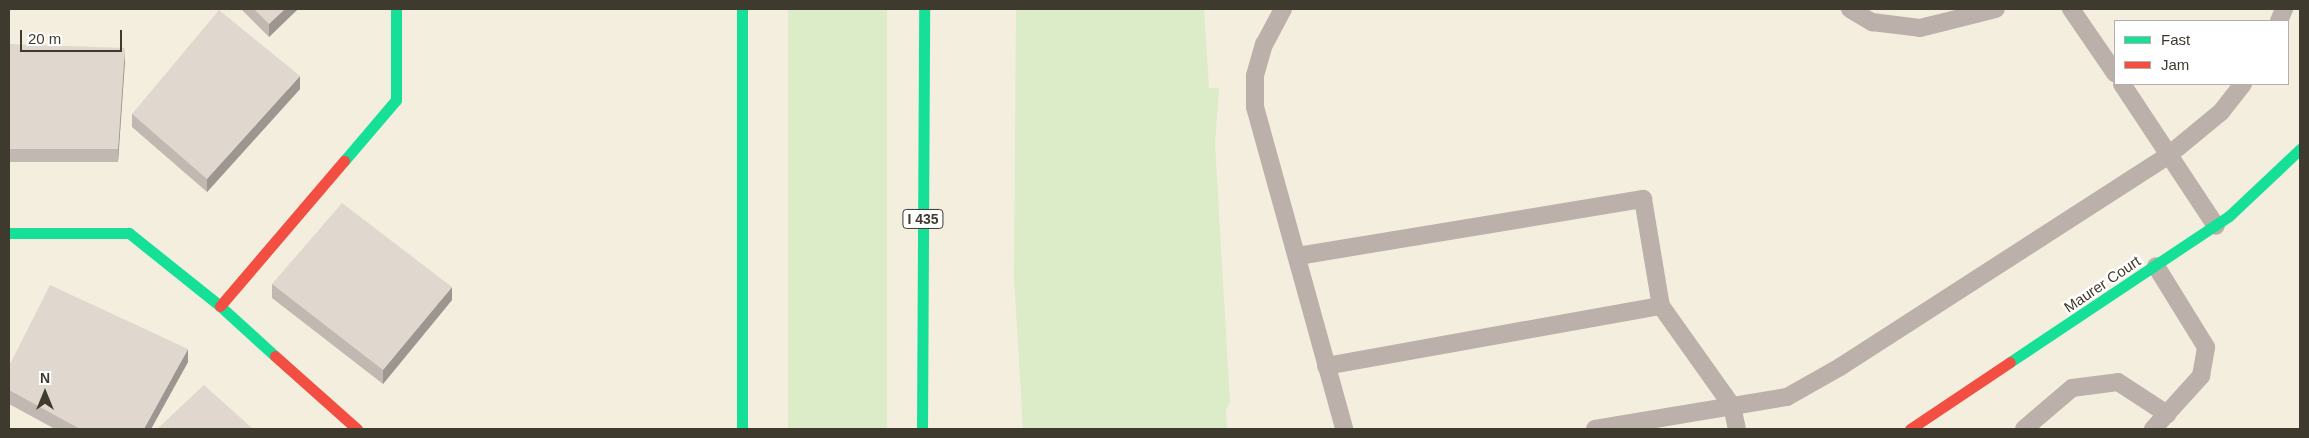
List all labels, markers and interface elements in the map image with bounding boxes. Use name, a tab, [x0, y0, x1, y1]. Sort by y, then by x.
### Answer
scale bar	[22, 20, 125, 52]
legend	[2114, 20, 2289, 85]
text: 20 m	[28, 30, 61, 47]
text: Fast	[2161, 31, 2190, 48]
text: Jam	[2161, 56, 2189, 73]
road number: I 435	[902, 208, 944, 230]
street label: Maurer Court	[2060, 252, 2144, 316]
north arrow	[20, 368, 70, 418]
text: N	[40, 370, 50, 386]

